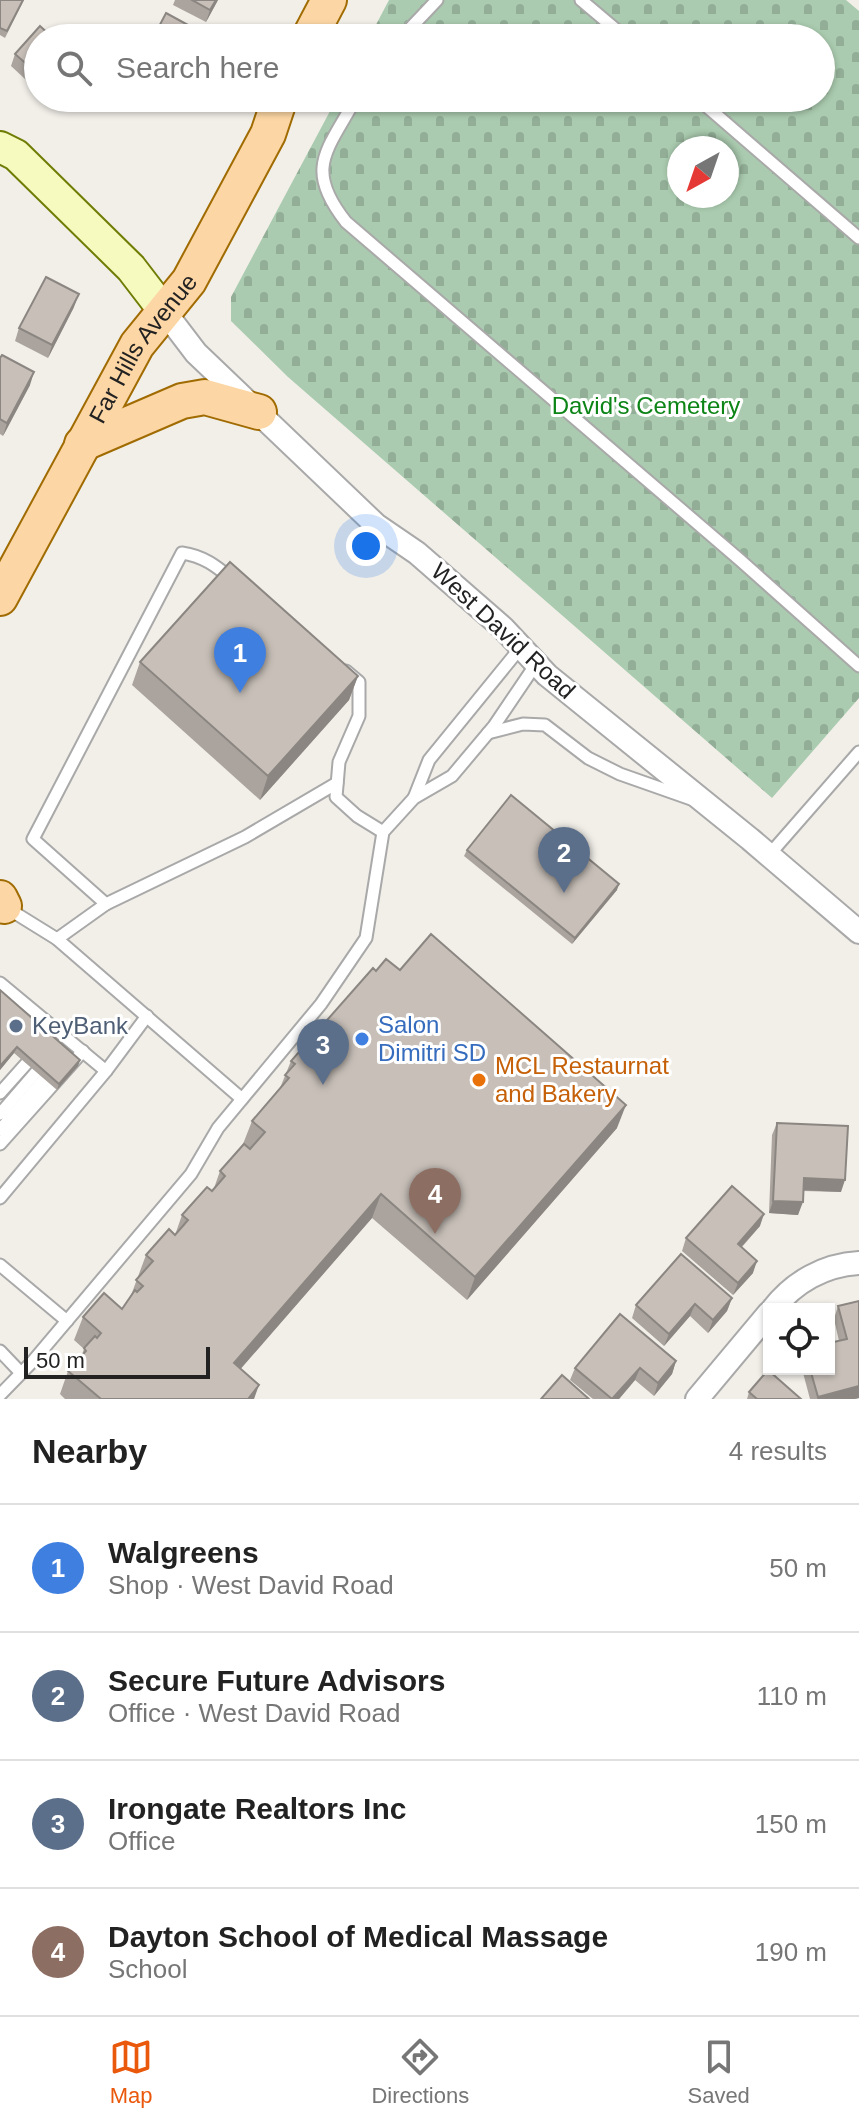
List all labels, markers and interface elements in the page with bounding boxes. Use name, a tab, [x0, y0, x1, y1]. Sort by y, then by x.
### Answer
search box	[24, 24, 835, 112]
icon: search	[52, 46, 96, 90]
text: Search here	[116, 51, 279, 84]
north arrow	[667, 136, 739, 208]
street label: Far Hills Avenue	[83, 268, 202, 428]
park label: David's Cemetery	[552, 392, 740, 419]
your location	[346, 526, 386, 566]
street label: West David Road	[426, 557, 581, 704]
pin: 1	[214, 627, 266, 693]
pin: 2	[538, 827, 590, 893]
place label: Salon Dimitri SD	[378, 1011, 486, 1066]
place label: KeyBank	[32, 1012, 129, 1039]
marker: KeyBank	[7, 1017, 25, 1035]
pin: 3	[297, 1019, 349, 1085]
marker: Salon Dimitri SD	[353, 1030, 371, 1048]
place label: MCL Restaurnat and Bakery	[495, 1052, 669, 1107]
marker: MCL Restaurnat and Bakery	[470, 1071, 488, 1089]
pin: 4	[409, 1168, 461, 1234]
map controls	[763, 1303, 835, 1375]
button: locate	[763, 1303, 835, 1375]
scale bar	[24, 1343, 210, 1379]
text: 50 m	[36, 1348, 85, 1373]
text: Nearby	[32, 1432, 147, 1470]
text: 4 results	[729, 1436, 827, 1466]
text: Walgreens	[108, 1536, 259, 1569]
text: 1	[51, 1553, 65, 1583]
text: 50 m	[769, 1553, 827, 1583]
text: Shop · West David Road	[108, 1570, 394, 1600]
text: Secure Future Advisors	[108, 1664, 445, 1697]
text: 2	[51, 1681, 65, 1711]
text: 110 m	[757, 1681, 827, 1711]
text: Office · West David Road	[108, 1698, 400, 1728]
text: Irongate Realtors Inc	[108, 1792, 406, 1825]
text: 3	[51, 1809, 65, 1839]
text: 150 m	[755, 1809, 827, 1839]
text: Office	[108, 1826, 175, 1856]
text: Dayton School of Medical Massage	[108, 1920, 608, 1953]
text: 4	[51, 1937, 65, 1967]
text: 190 m	[755, 1937, 827, 1967]
text: School	[108, 1954, 188, 1984]
tab: Map	[109, 2035, 153, 2109]
tab: Directions	[371, 2035, 469, 2109]
tab: Saved	[687, 2035, 750, 2109]

